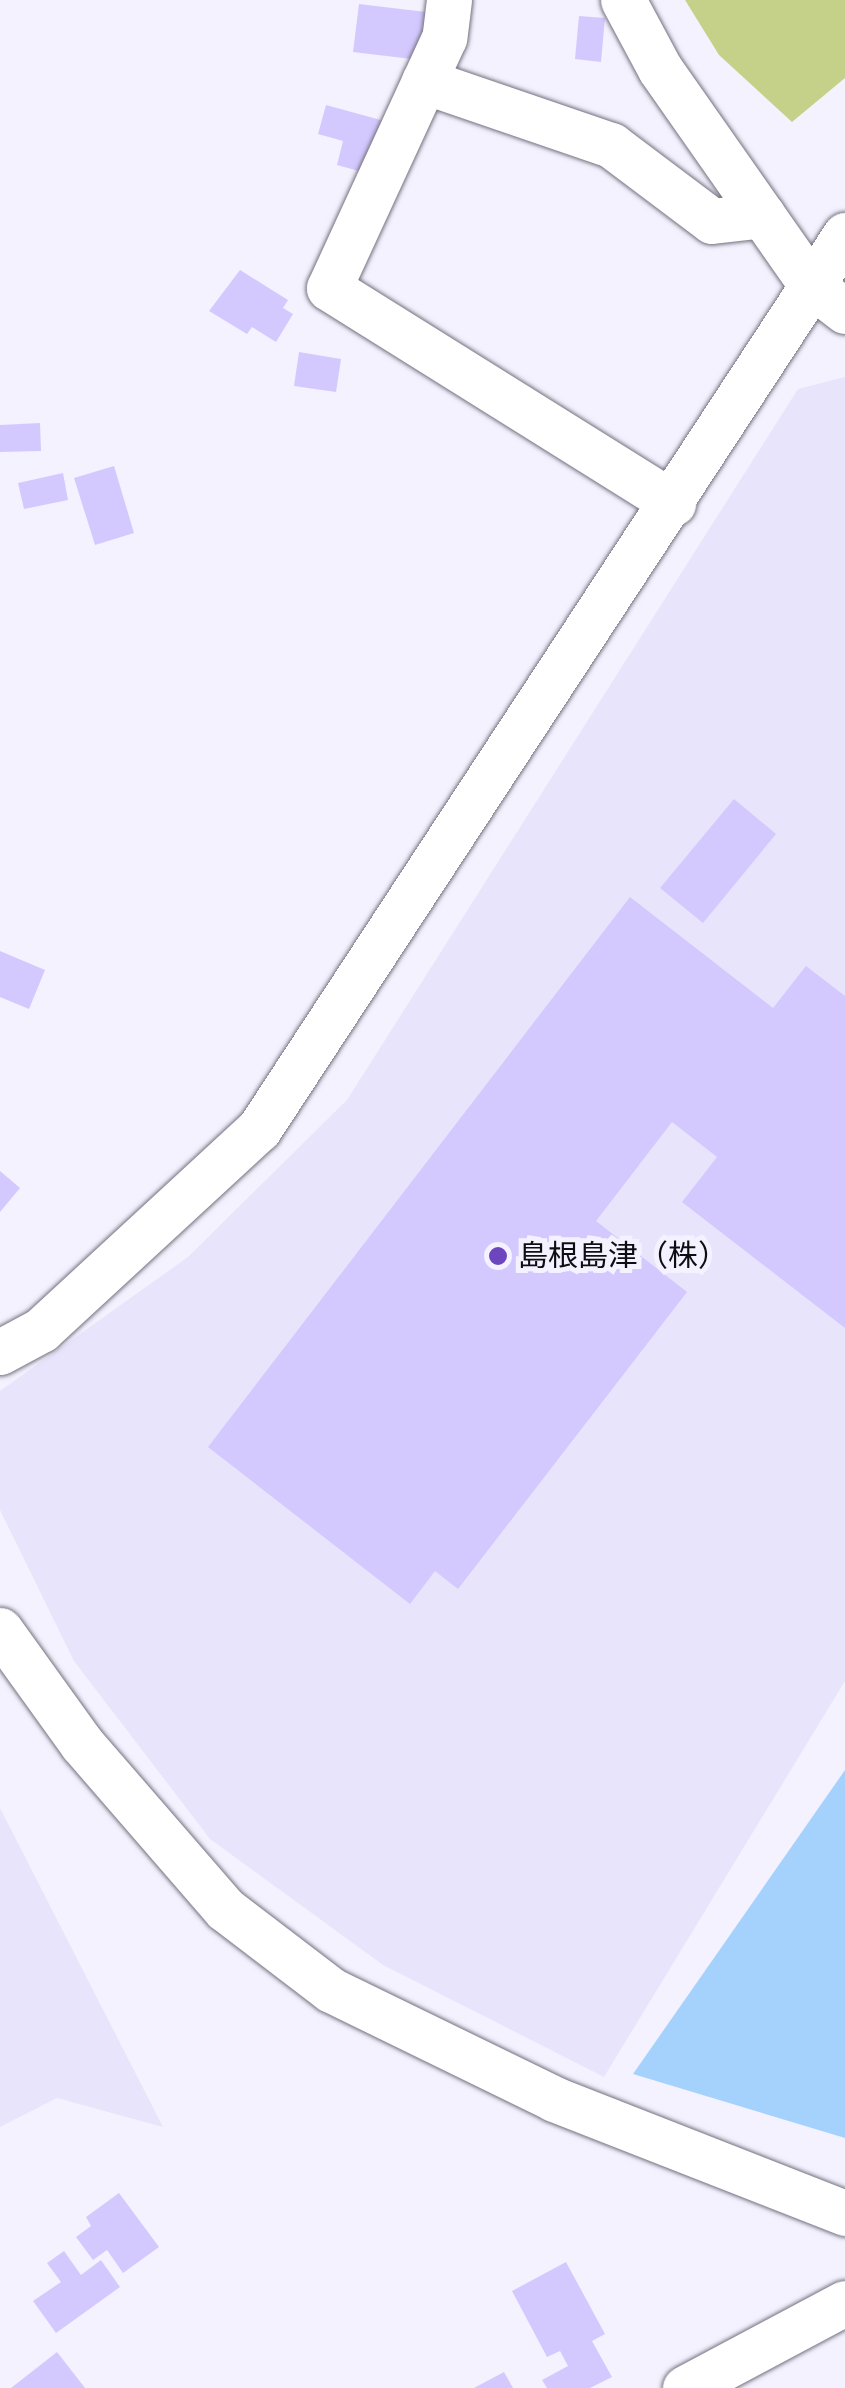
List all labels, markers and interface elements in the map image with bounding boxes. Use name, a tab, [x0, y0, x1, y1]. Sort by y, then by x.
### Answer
place label: 島根島津（株）	[518, 1238, 728, 1274]
marker: 島根島津（株）	[487, 1245, 509, 1267]

